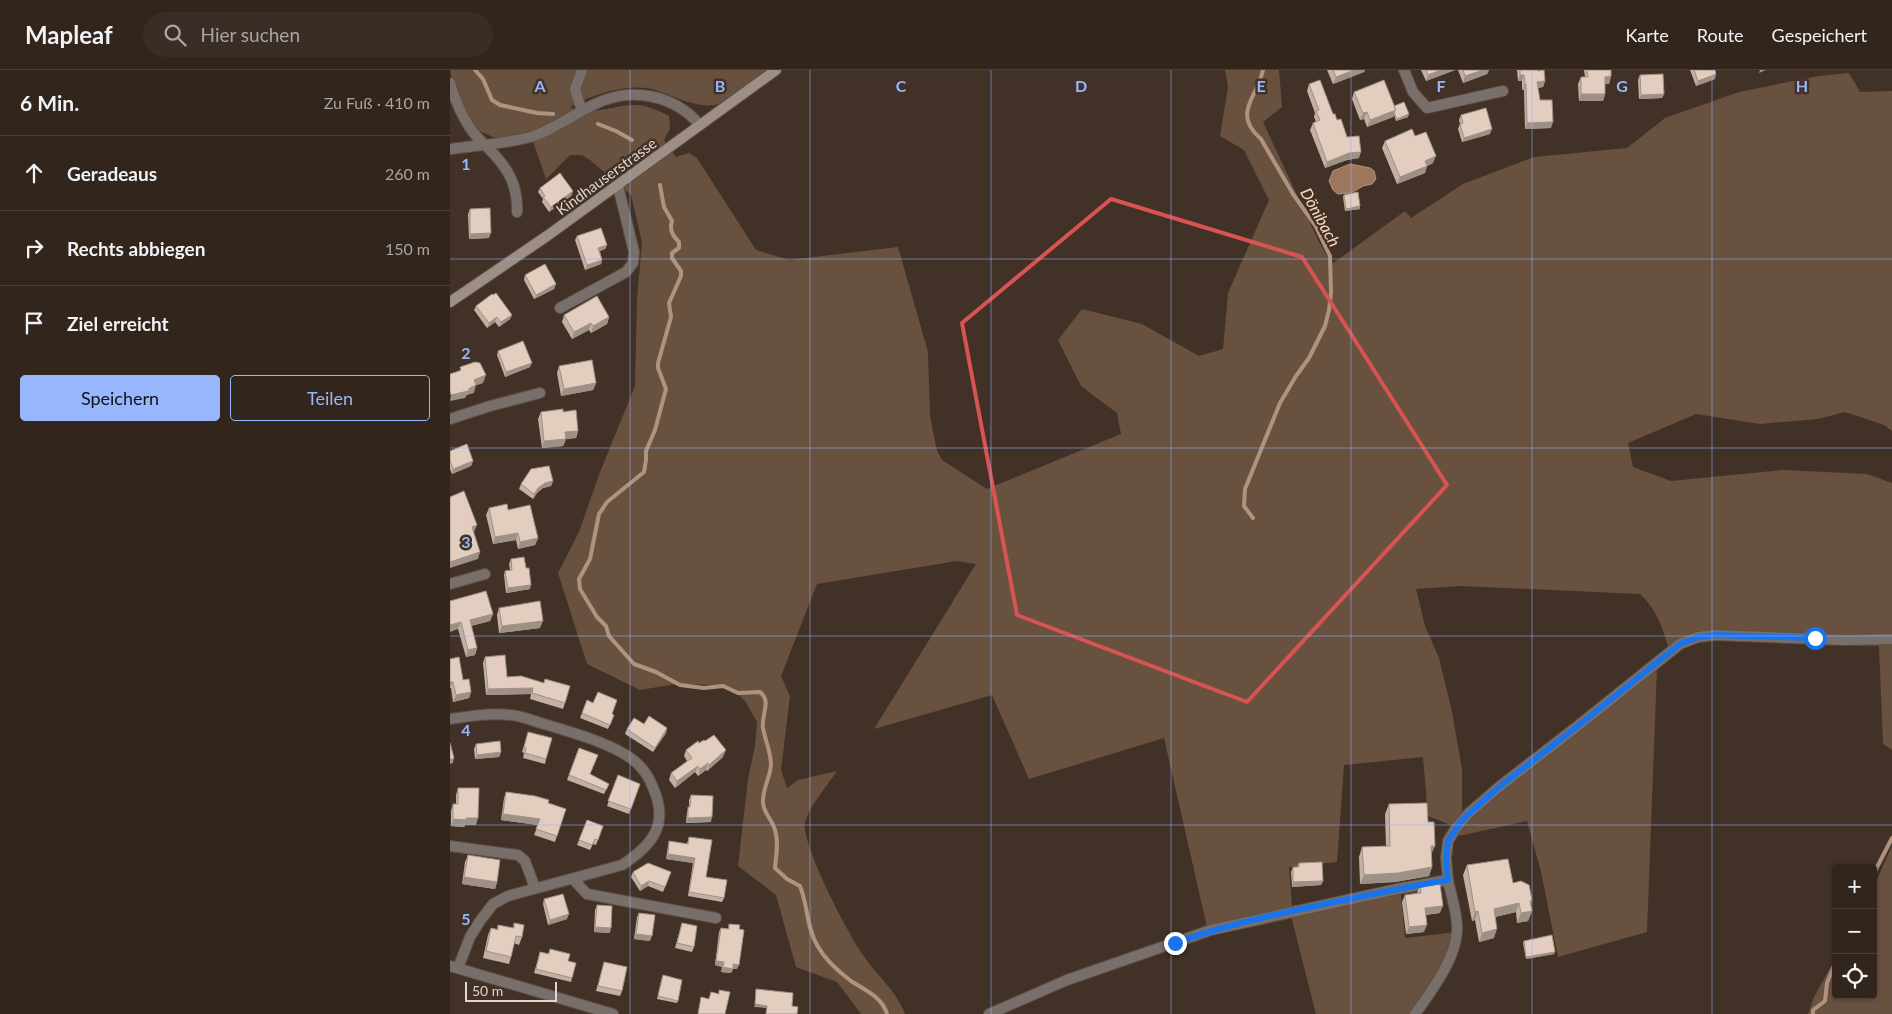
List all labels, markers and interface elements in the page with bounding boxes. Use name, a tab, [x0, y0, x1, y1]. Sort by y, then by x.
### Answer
search box	[143, 12, 493, 57]
text: Mapleaf	[25, 20, 113, 49]
icon: search	[161, 21, 189, 49]
text: Hier suchen	[201, 23, 300, 46]
text: Karte	[1625, 24, 1669, 46]
text: Route	[1697, 24, 1744, 46]
text: Gespeichert	[1772, 24, 1867, 46]
text: A	[533, 76, 546, 95]
text: B	[715, 76, 725, 95]
text: C	[896, 76, 907, 95]
text: D	[1075, 76, 1087, 95]
text: E	[1256, 76, 1266, 95]
text: F	[1436, 76, 1446, 95]
text: G	[1616, 76, 1628, 95]
text: H	[1796, 76, 1808, 95]
text: 6 Min.	[20, 90, 79, 115]
text: Zu Fuß · 410 m	[324, 93, 430, 112]
street label: Kindhauserstrasse	[552, 133, 660, 219]
text: 1	[461, 154, 471, 173]
icon: ahead	[20, 159, 48, 187]
text: Geradeaus	[67, 162, 157, 185]
text: 260 m	[385, 164, 430, 183]
water label: Dönibach	[1297, 184, 1345, 250]
icon: right	[20, 234, 48, 262]
text: Rechts abbiegen	[67, 237, 205, 260]
text: 150 m	[385, 239, 430, 258]
icon: arrive	[20, 309, 48, 337]
text: Ziel erreicht	[67, 312, 169, 335]
text: 2	[461, 343, 471, 362]
button: Speichern	[20, 375, 220, 421]
button: Teilen	[230, 375, 430, 421]
text: 3	[461, 532, 471, 551]
route start	[1804, 627, 1827, 650]
text: 4	[461, 720, 471, 739]
map controls	[1832, 864, 1877, 999]
button: +	[1832, 864, 1877, 909]
text: 5	[461, 909, 471, 928]
button: −	[1832, 909, 1877, 954]
route end	[1164, 932, 1187, 955]
button: locate	[1832, 954, 1877, 999]
scale bar	[465, 979, 558, 1002]
text: 50 m	[472, 982, 503, 999]

